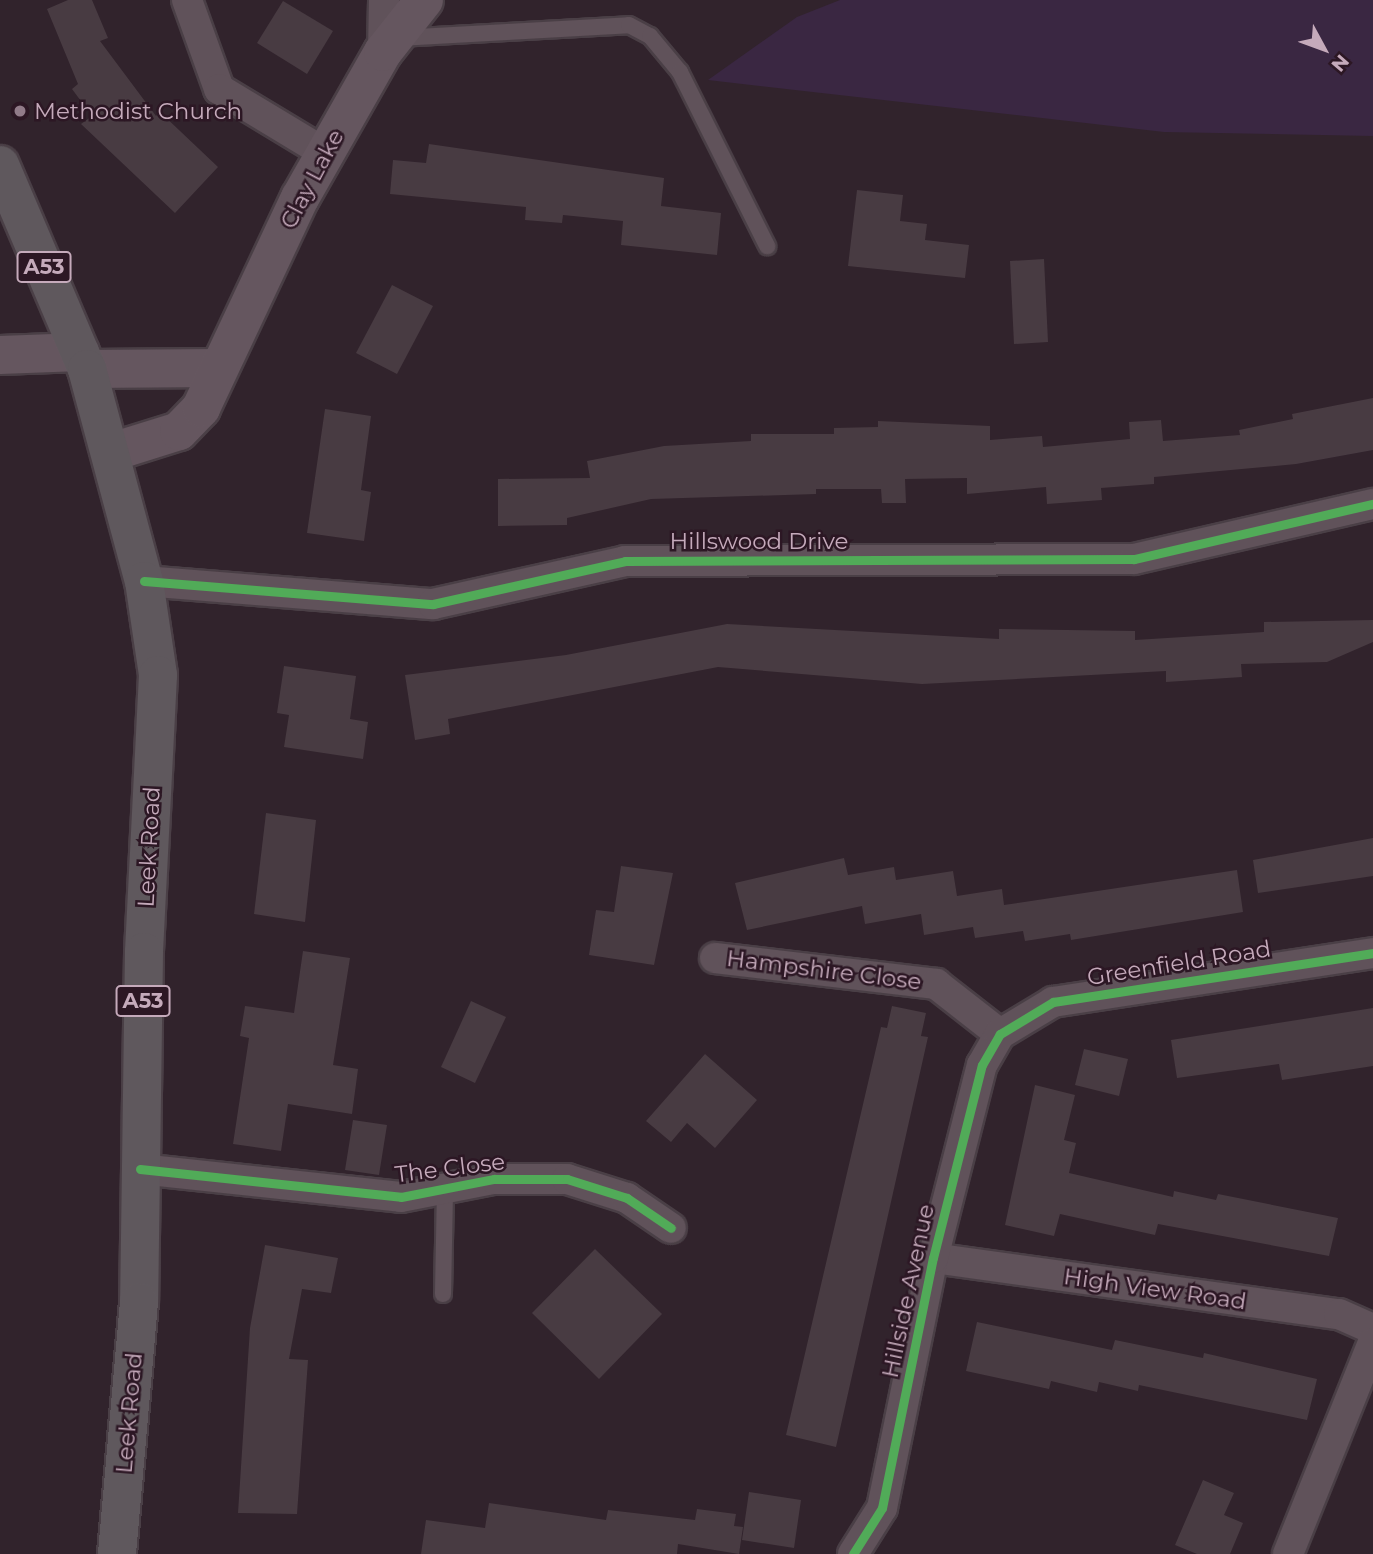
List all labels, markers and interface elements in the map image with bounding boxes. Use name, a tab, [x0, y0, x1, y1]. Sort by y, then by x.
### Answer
north arrow	[1289, 14, 1359, 84]
text: N	[1327, 50, 1354, 76]
place label: Methodist Church	[34, 97, 242, 125]
marker: Methodist Church	[12, 103, 28, 119]
street label: Clay Lake	[274, 125, 350, 233]
road number: A53	[16, 250, 72, 284]
street label: Hillswood Drive	[670, 527, 848, 555]
street label: Leek Road	[132, 786, 166, 908]
street label: Greenfield Road	[1085, 935, 1273, 991]
street label: Hampshire Close	[725, 944, 923, 996]
road number: A53	[115, 984, 171, 1018]
street label: The Close	[393, 1148, 507, 1188]
street label: Hillside Avenue	[876, 1202, 940, 1380]
street label: High View Road	[1062, 1263, 1248, 1315]
street label: Leek Road	[110, 1351, 148, 1475]

